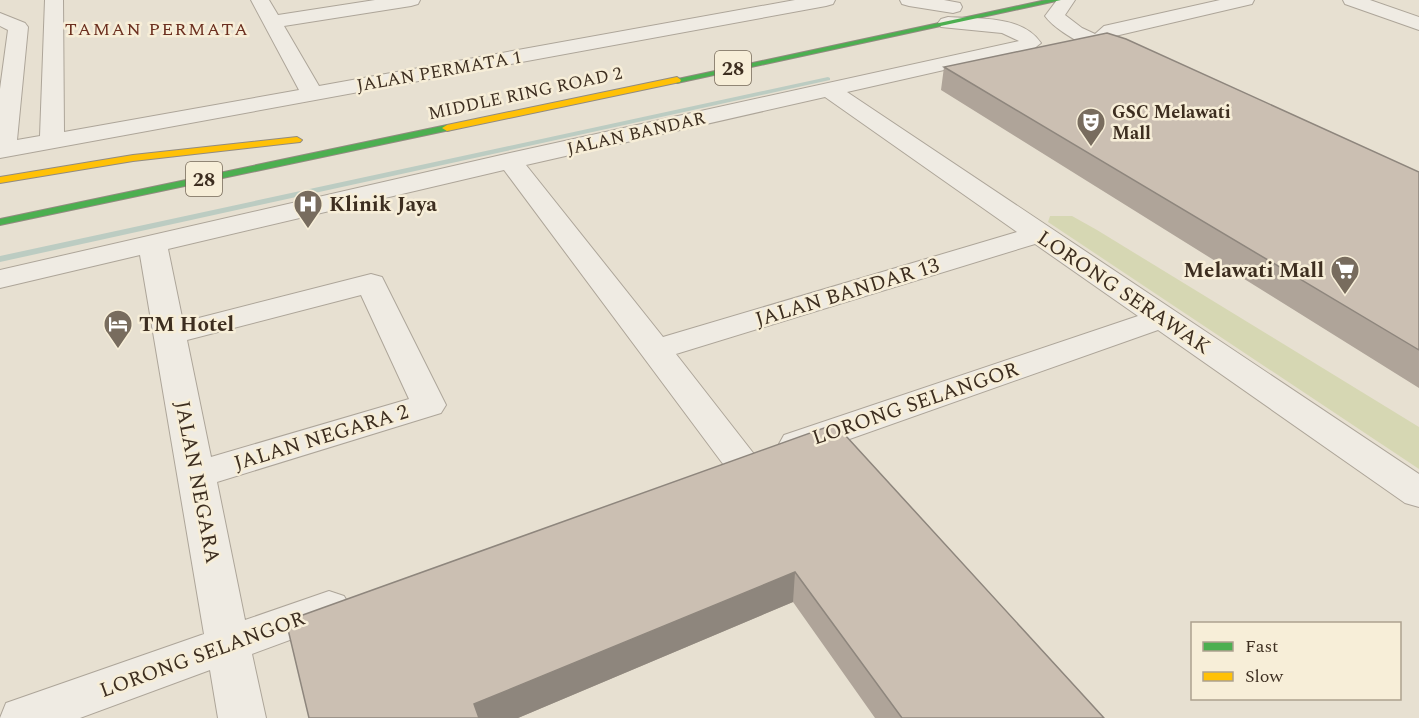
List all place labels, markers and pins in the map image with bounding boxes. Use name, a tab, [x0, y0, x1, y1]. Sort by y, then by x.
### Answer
place label: GSC Melawati Mall	[1112, 99, 1231, 147]
theatre icon: GSC Melawati Mall	[1075, 106, 1107, 148]
hospital icon: Klinik Jaya	[292, 188, 324, 230]
place label: Klinik Jaya	[329, 189, 437, 221]
supermarket icon: Melawati Mall	[1329, 254, 1361, 296]
place label: Melawati Mall	[1183, 255, 1324, 287]
hotel icon: TM Hotel	[102, 308, 134, 350]
place label: TM Hotel	[139, 309, 234, 341]

